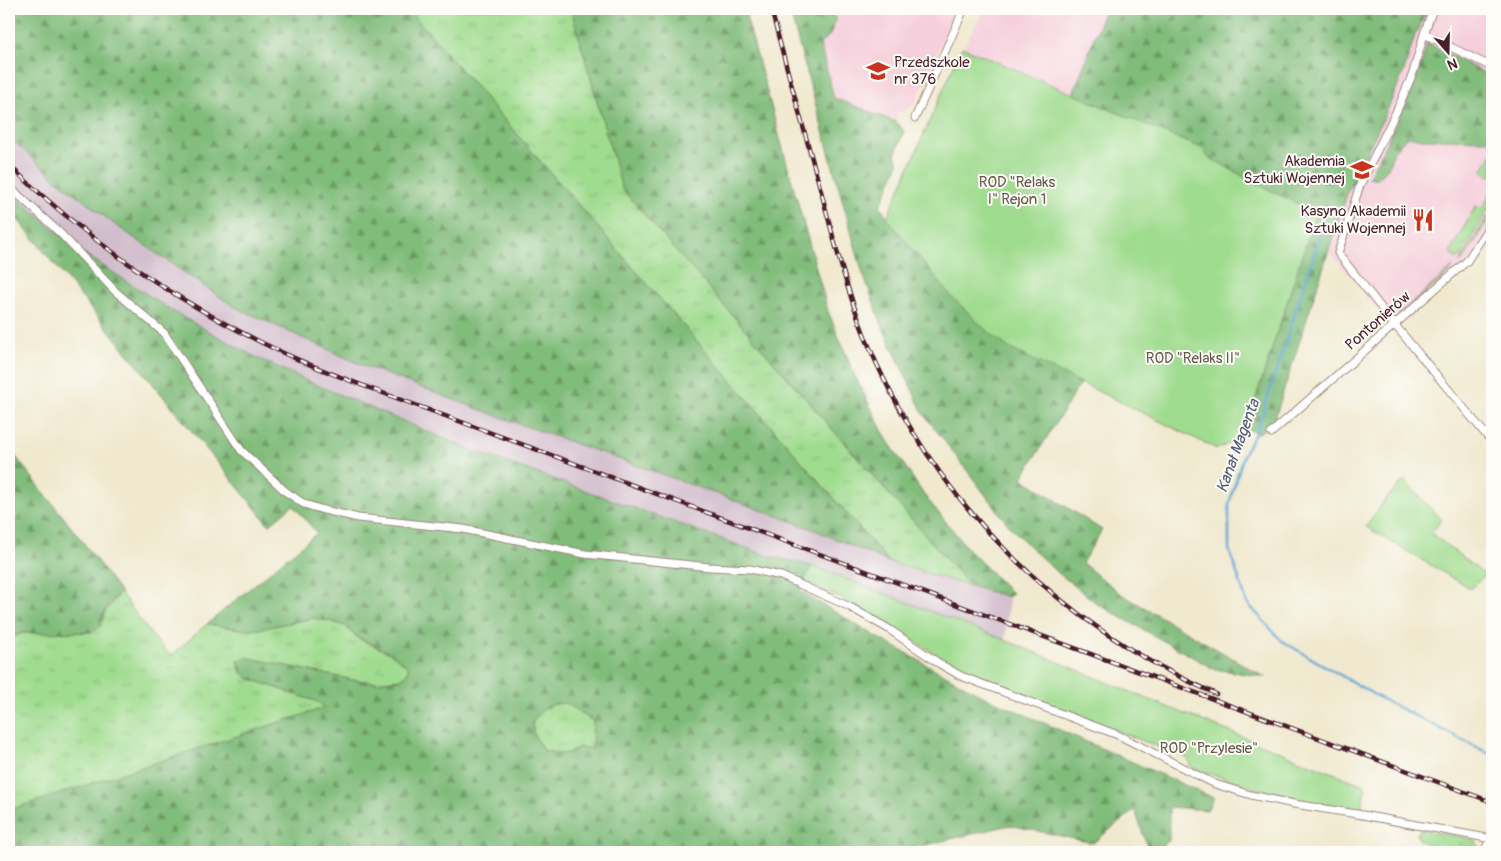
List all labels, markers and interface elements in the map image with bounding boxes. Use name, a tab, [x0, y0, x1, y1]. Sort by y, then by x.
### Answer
north arrow	[1424, 28, 1474, 78]
place label: Przedszkole nr 376	[894, 53, 970, 89]
text: N	[1445, 54, 1460, 73]
school or university icon: Przedszkole nr 376	[865, 58, 891, 84]
place label: Akademia Sztuki Wojennej	[1243, 152, 1345, 188]
school or university icon: Akademia Sztuki Wojennej	[1349, 157, 1375, 183]
park label: ROD "Relaks I" Rejon 1	[979, 173, 1056, 209]
place label: Kasyno Akademii Sztuki Wojennej	[1300, 202, 1406, 238]
restaurant icon: Kasyno Akademii Sztuki Wojennej	[1410, 207, 1436, 233]
street label: Pontonierów	[1341, 287, 1415, 355]
park label: ROD "Relaks II"	[1146, 349, 1240, 368]
water label: Kanał Magenta	[1212, 395, 1265, 495]
park label: ROD "Przylesie"	[1160, 739, 1258, 758]

